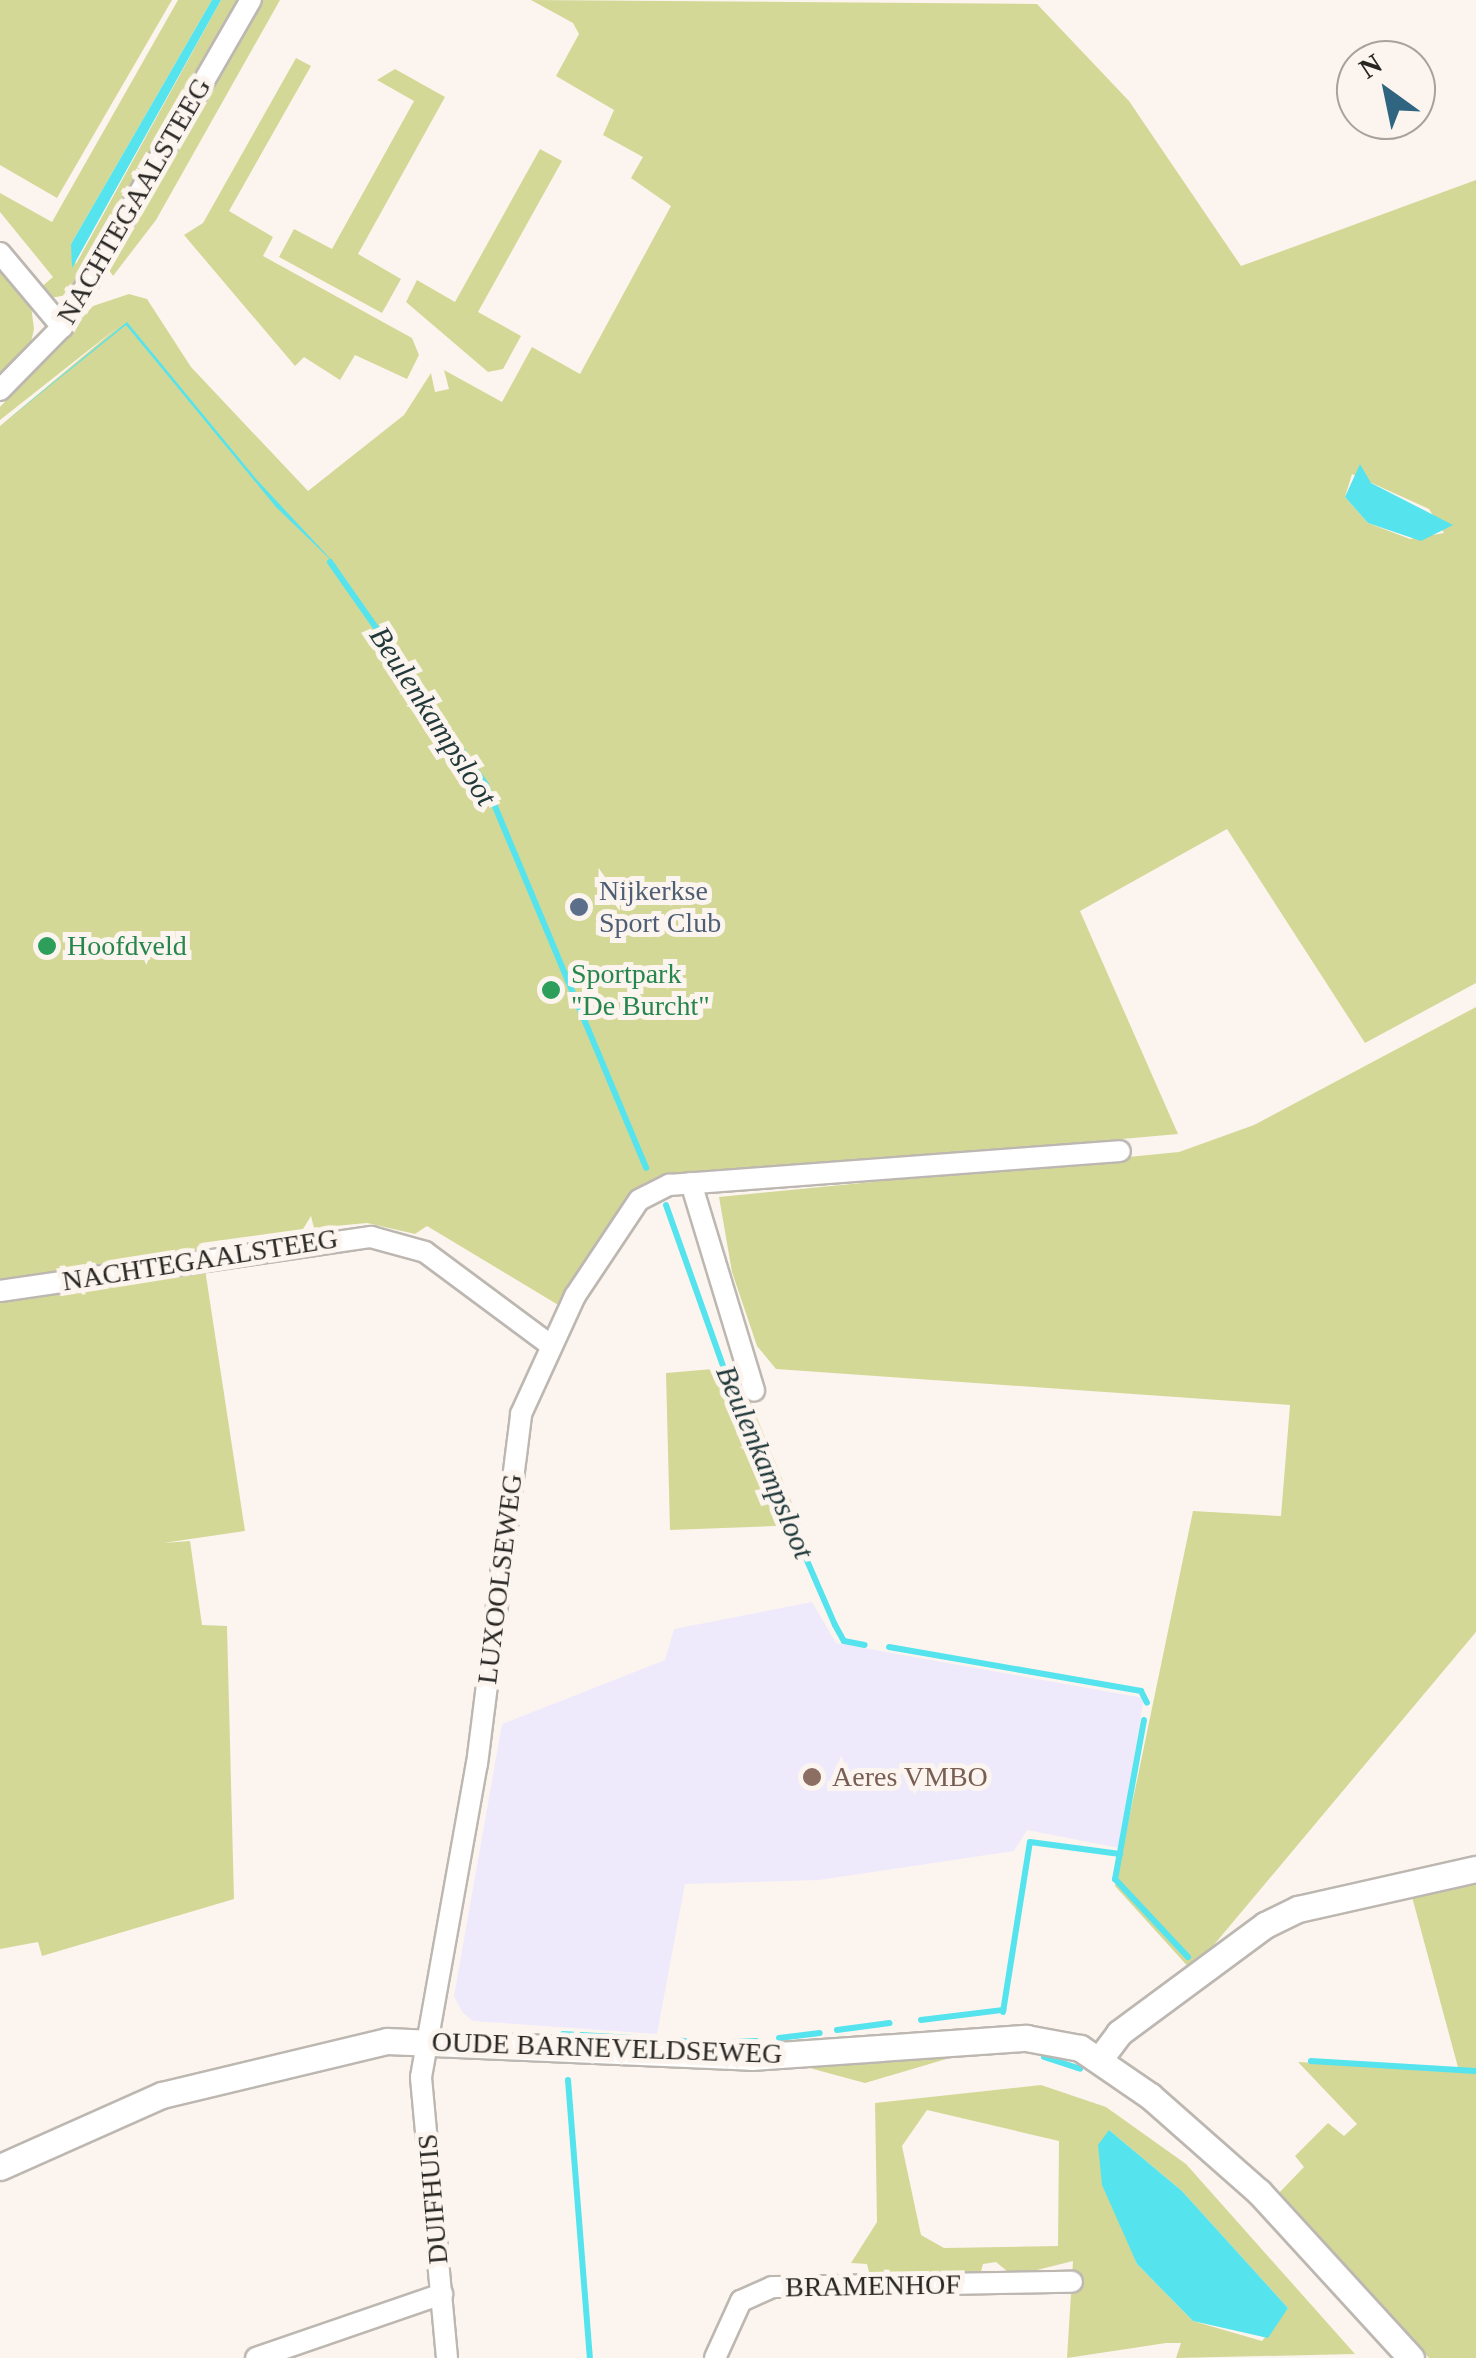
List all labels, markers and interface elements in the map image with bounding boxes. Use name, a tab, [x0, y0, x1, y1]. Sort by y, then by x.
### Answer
north arrow	[1336, 40, 1436, 140]
text: N	[1354, 48, 1387, 85]
street label: NACHTEGAALSTEEG	[50, 72, 218, 330]
water label: Beulenkampsloot	[362, 620, 504, 812]
place label: Nijkerkse Sport Club	[599, 874, 721, 940]
marker: Nijkerkse Sport Club	[568, 896, 590, 918]
place label: Hoofdveld	[67, 929, 187, 963]
marker: Hoofdveld	[36, 935, 58, 957]
place label: Sportpark "De Burcht"	[571, 957, 710, 1023]
marker: Sportpark "De Burcht"	[540, 979, 562, 1001]
street label: NACHTEGAALSTEEG	[60, 1222, 340, 1298]
water label: Beulenkampsloot	[708, 1360, 822, 1564]
street label: LUXOOLSEWEG	[470, 1472, 530, 1686]
place label: Aeres VMBO	[832, 1760, 988, 1794]
marker: Aeres VMBO	[801, 1766, 823, 1788]
street label: OUDE BARNEVELDSEWEG	[431, 2025, 783, 2071]
street label: DUIFHUIS	[411, 2132, 455, 2266]
street label: BRAMENHOF	[785, 2268, 961, 2304]

